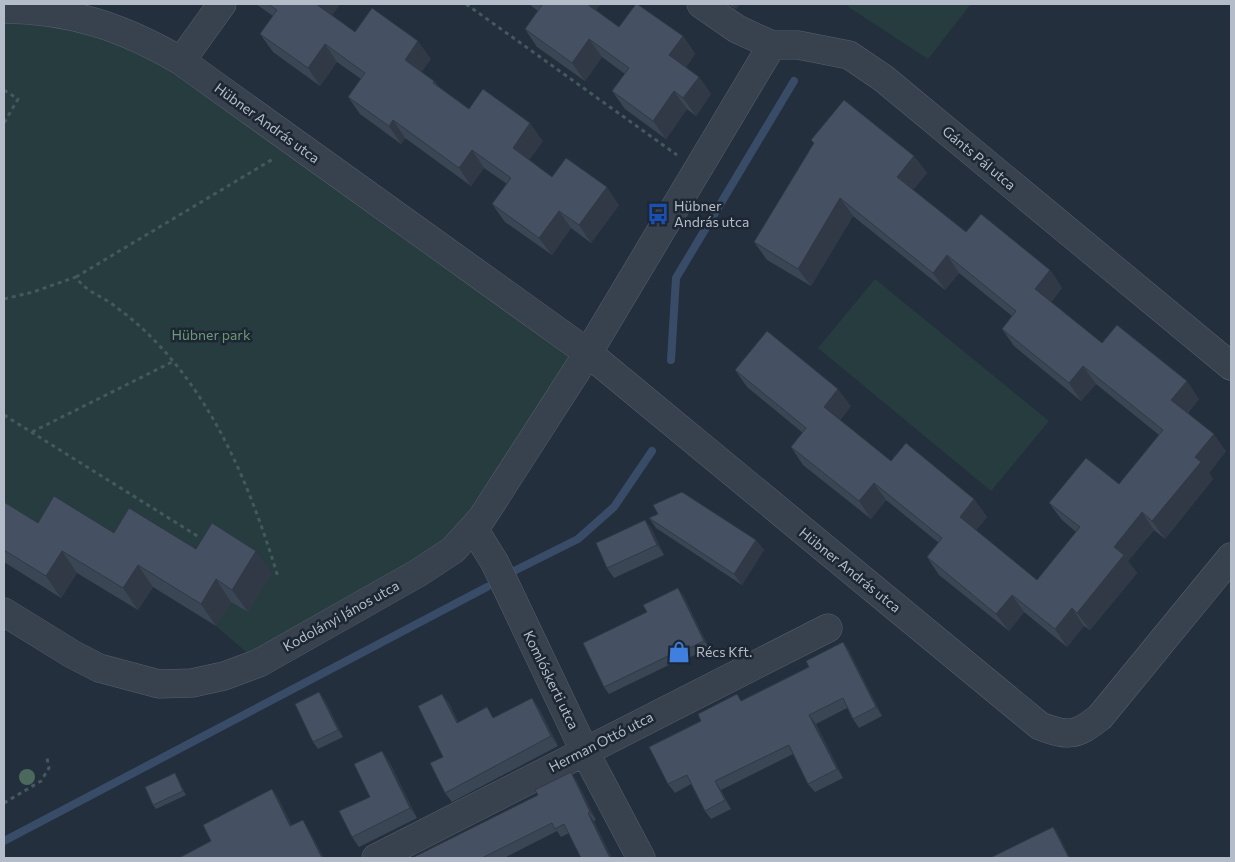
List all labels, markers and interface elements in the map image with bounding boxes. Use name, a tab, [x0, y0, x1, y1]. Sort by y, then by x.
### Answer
street label: Hübner András utca	[212, 79, 323, 166]
street label: Gánts Pál utca	[939, 122, 1019, 193]
place label: Hübner András utca	[674, 197, 749, 230]
bus stop icon: Hübner András utca	[645, 201, 671, 227]
park label: Hübner park	[171, 326, 251, 343]
street label: Hübner András utca	[796, 524, 904, 616]
street label: Kodolányi János utca	[280, 577, 402, 655]
street label: Komlóskerti utca	[520, 628, 583, 732]
shop icon: Récs Kft.	[666, 639, 692, 665]
place label: Récs Kft.	[696, 643, 752, 660]
street label: Herman Ottó utca	[546, 708, 656, 775]

